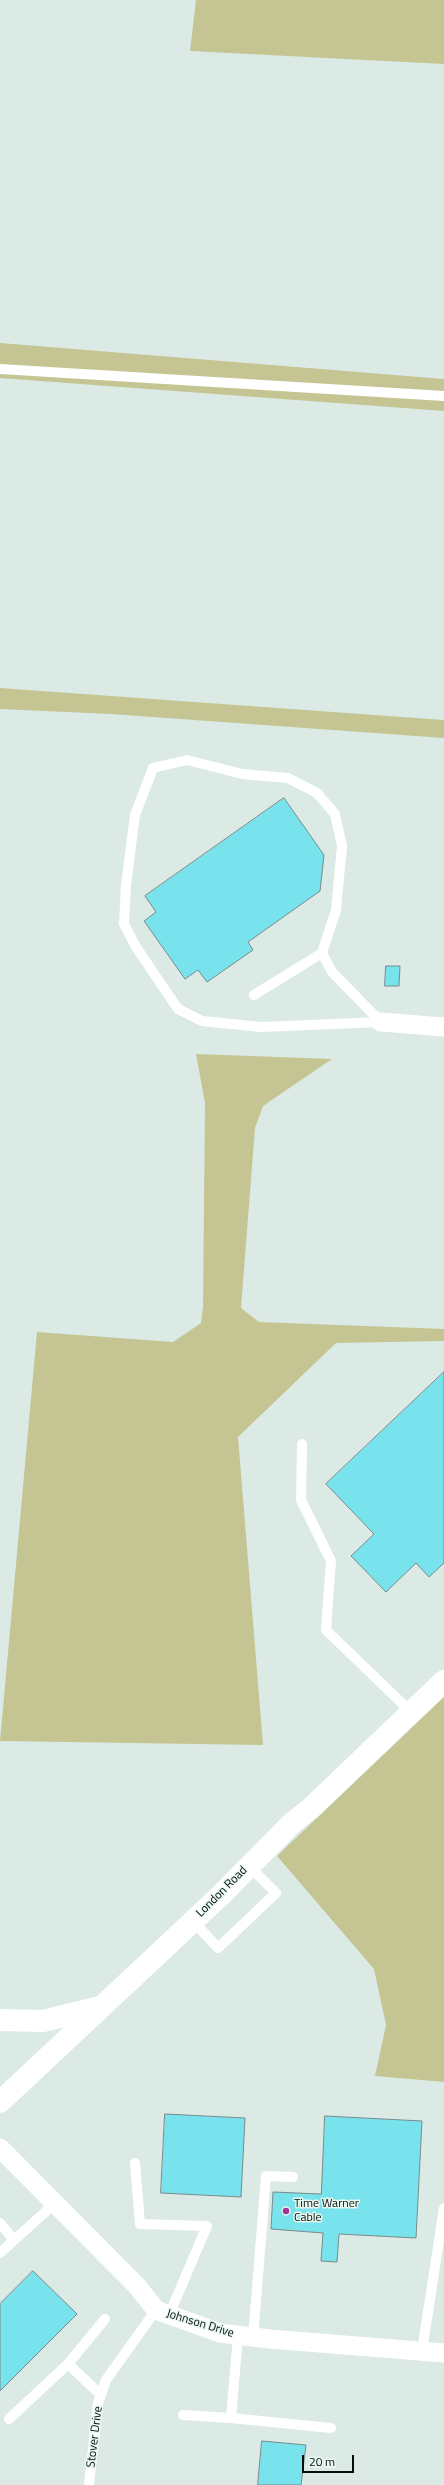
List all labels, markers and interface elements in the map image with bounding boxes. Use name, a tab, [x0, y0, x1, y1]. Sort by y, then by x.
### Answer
street label: London Road	[193, 1863, 251, 1921]
place label: Time Warner Cable	[294, 2197, 359, 2225]
marker: Time Warner Cable	[281, 2206, 291, 2216]
street label: Johnson Drive	[164, 2307, 236, 2341]
street label: Stover Drive	[84, 2406, 106, 2468]
scale bar	[304, 2447, 356, 2473]
text: 20 m	[309, 2452, 335, 2471]

